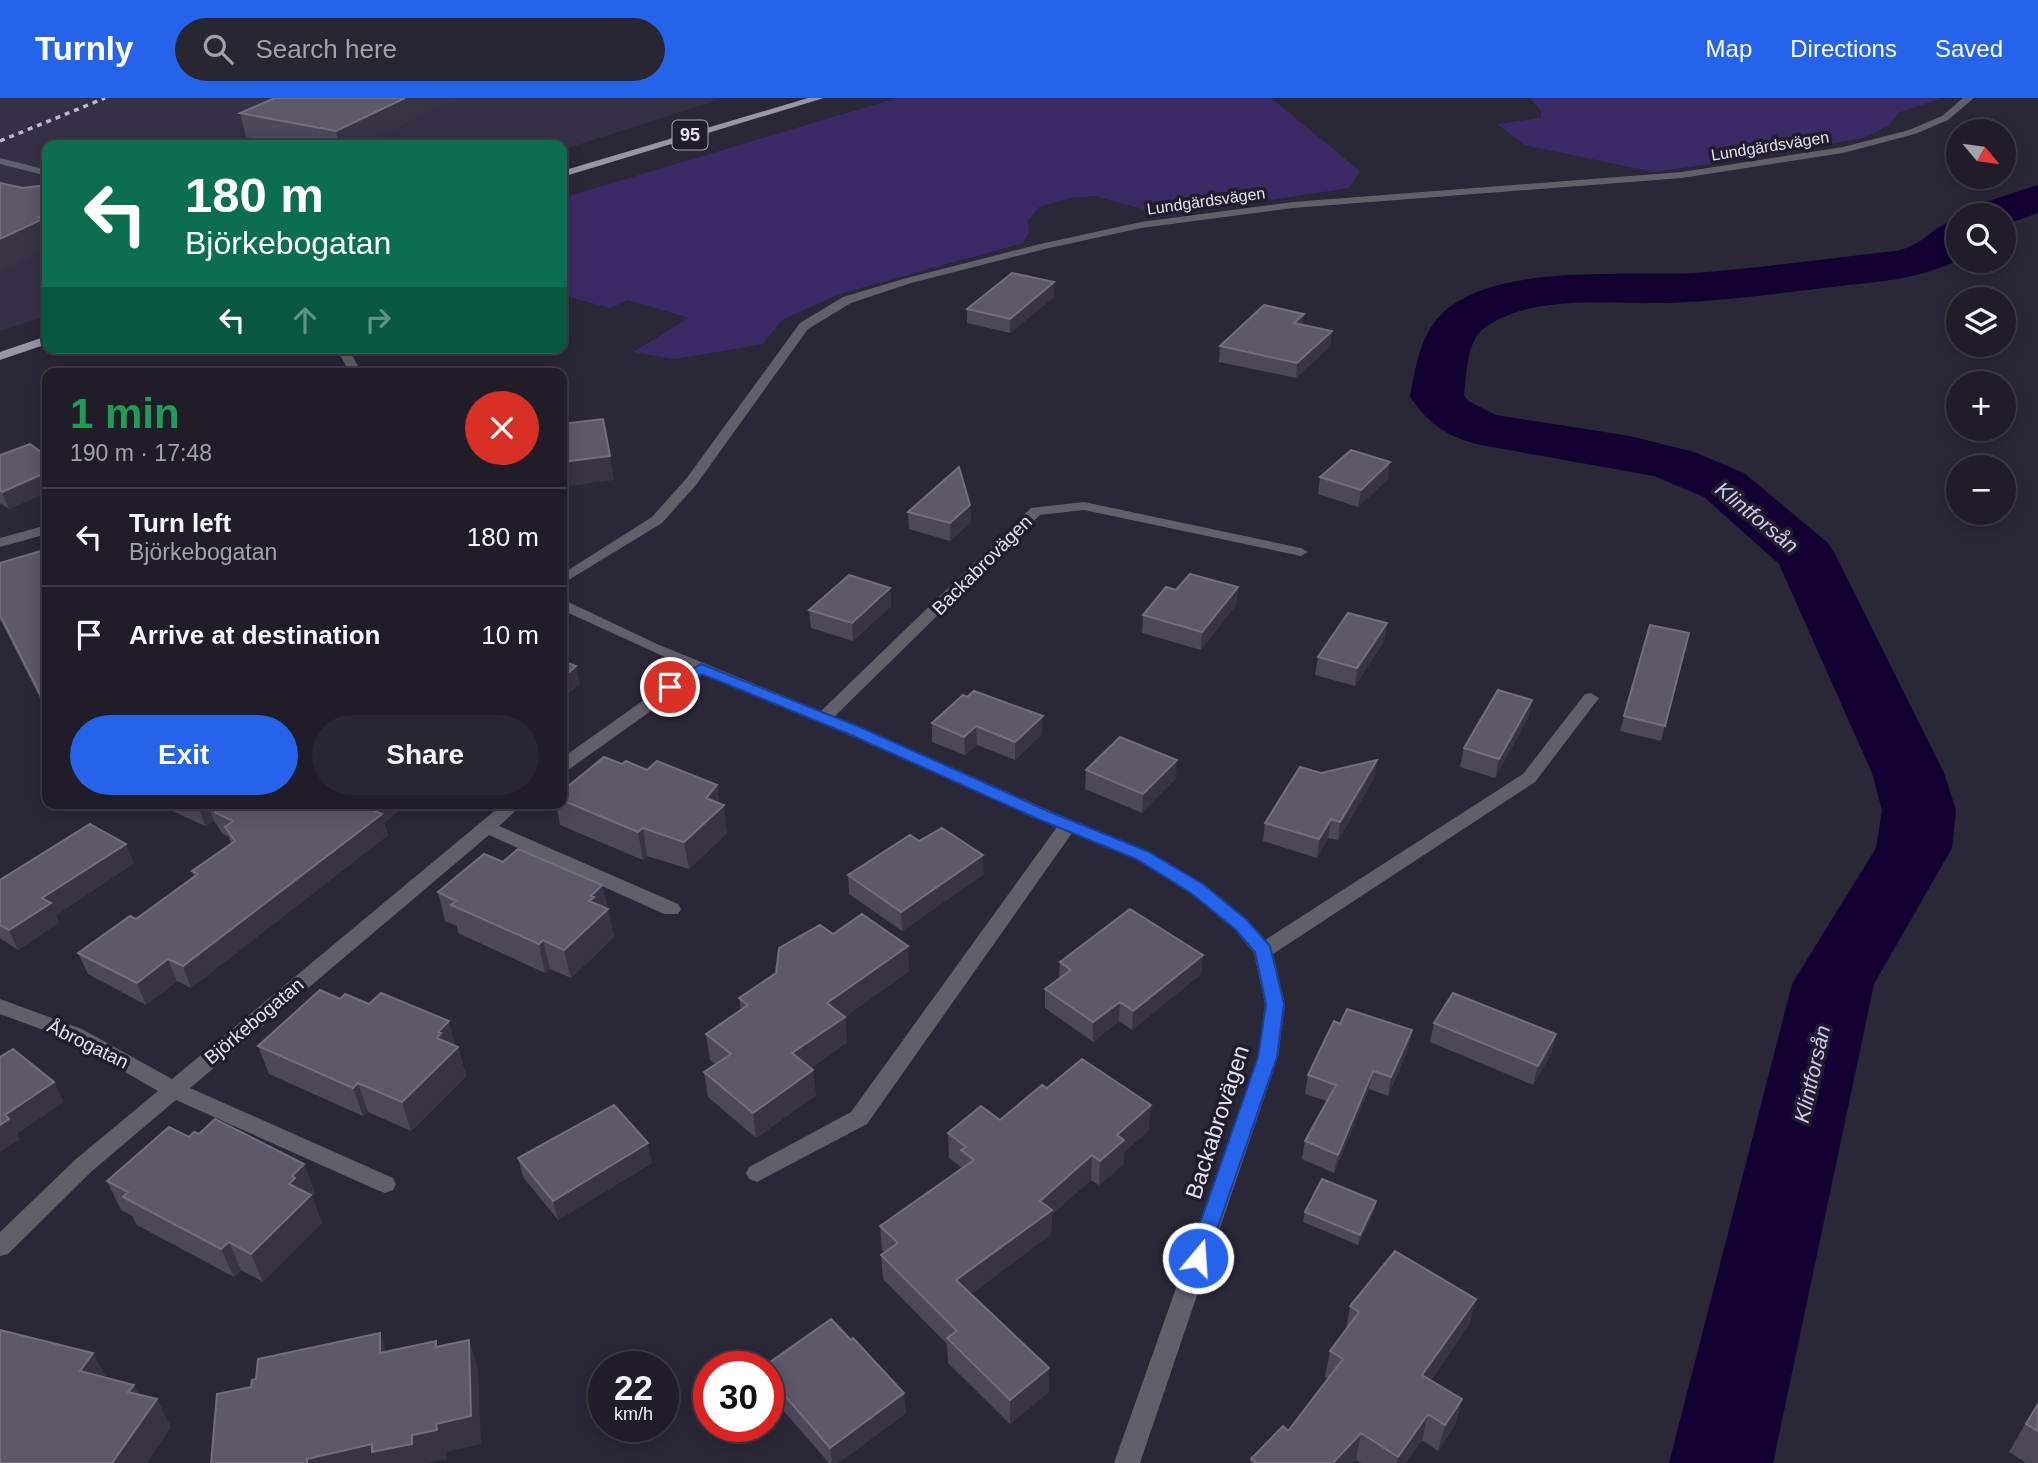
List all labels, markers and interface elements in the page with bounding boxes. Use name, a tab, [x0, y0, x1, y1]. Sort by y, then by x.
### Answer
search box	[175, 18, 665, 81]
text: Turnly	[35, 30, 133, 67]
icon: search	[199, 30, 237, 68]
text: Search here	[255, 34, 397, 64]
text: Map	[1706, 35, 1752, 62]
text: Directions	[1790, 35, 1897, 62]
text: Saved	[1935, 35, 2003, 62]
north arrow	[1946, 119, 2016, 189]
map controls	[1946, 119, 2016, 525]
road number: 95	[672, 120, 708, 150]
street label: Lundgärdsvägen	[1710, 128, 1830, 164]
icon: left	[70, 168, 161, 259]
text: 180 m	[185, 168, 324, 222]
street label: Lundgärdsvägen	[1146, 184, 1266, 218]
button: search	[1946, 203, 2016, 273]
text: Björkebogatan	[185, 225, 391, 261]
button: layers	[1946, 287, 2016, 357]
icon: left	[213, 301, 251, 339]
icon: ahead	[286, 301, 324, 339]
icon: right	[359, 301, 397, 339]
button: +	[1946, 371, 2016, 441]
text: 1 min	[70, 390, 180, 437]
button: close	[465, 391, 539, 465]
text: 190 m · 17:48	[70, 440, 212, 466]
button: −	[1946, 455, 2016, 525]
water label: Klintforsån	[1711, 477, 1803, 557]
text: Turn left	[129, 508, 231, 538]
street label: Backabrovägen	[928, 511, 1036, 619]
icon: left	[70, 518, 108, 556]
text: 180 m	[467, 522, 539, 552]
text: Björkebogatan	[129, 539, 277, 565]
icon: arrive	[70, 616, 108, 654]
text: Arrive at destination	[129, 620, 380, 650]
text: 10 m	[481, 620, 539, 650]
pin	[640, 657, 700, 717]
icon: arrive	[651, 668, 689, 706]
button: Exit	[70, 715, 298, 795]
button: Share	[312, 715, 539, 795]
street label: Björkebogatan	[200, 974, 308, 1068]
street label: Åbrogatan	[44, 1015, 132, 1073]
water label: Klintforsån	[1790, 1023, 1834, 1125]
street label: Backabrovägen	[1180, 1042, 1254, 1202]
position arrow	[1161, 1221, 1235, 1295]
speed limit sign: 30	[693, 1351, 784, 1442]
text: 22	[614, 1368, 653, 1407]
text: km/h	[614, 1404, 653, 1424]

